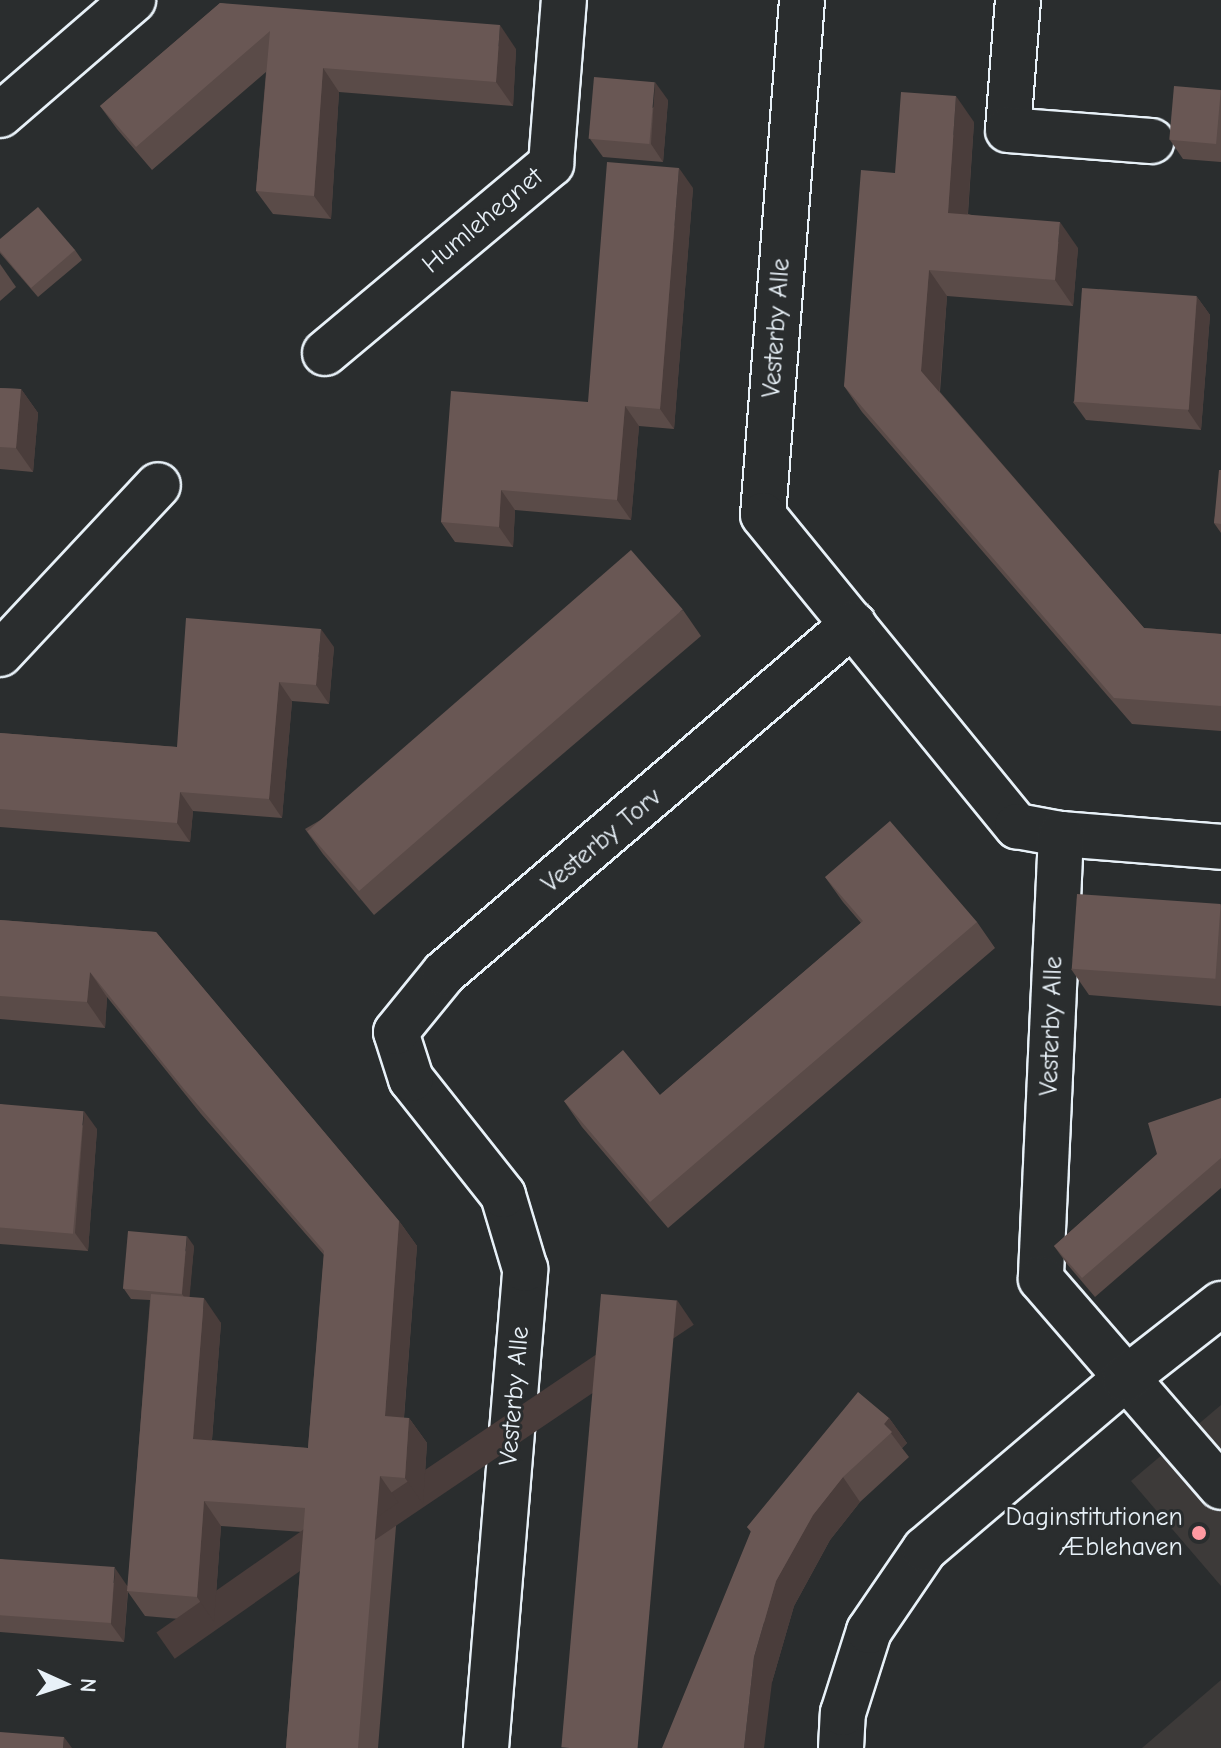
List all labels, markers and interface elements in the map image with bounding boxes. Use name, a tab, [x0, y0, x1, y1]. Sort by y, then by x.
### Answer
street label: Humlehegnet	[416, 162, 550, 280]
street label: Vesterby Alle	[757, 257, 797, 399]
street label: Vesterby Torv	[536, 782, 668, 900]
street label: Vesterby Alle	[1034, 956, 1070, 1096]
street label: Vesterby Alle	[493, 1325, 537, 1467]
place label: Daginstitutionen Æblehaven	[1005, 1502, 1183, 1564]
marker: Daginstitutionen Æblehaven	[1190, 1524, 1208, 1542]
north arrow	[24, 1644, 104, 1724]
text: N	[75, 1677, 101, 1693]

